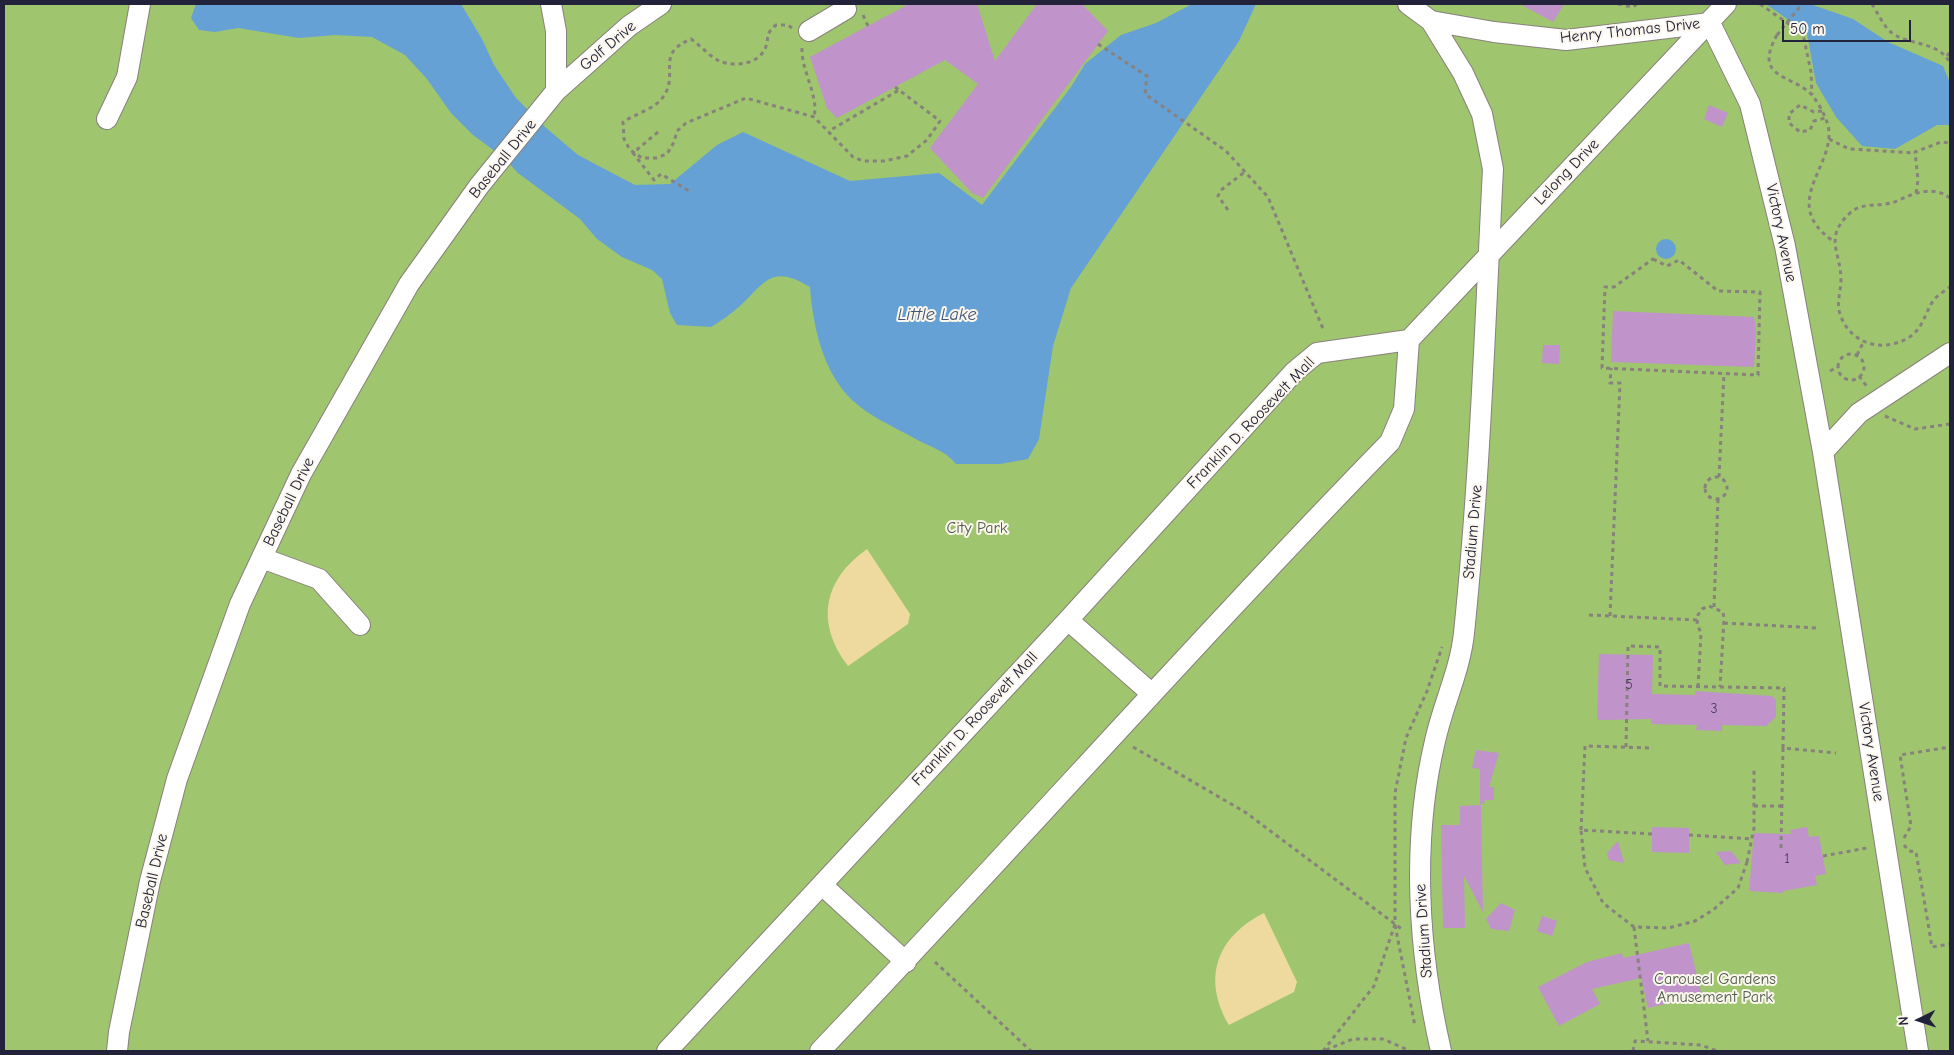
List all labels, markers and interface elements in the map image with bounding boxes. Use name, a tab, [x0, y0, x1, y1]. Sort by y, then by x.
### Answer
scale bar	[1784, 10, 1913, 42]
street label: Henry Thomas Drive	[1559, 14, 1701, 48]
street label: Golf Drive	[576, 17, 640, 75]
text: 50 m	[1790, 20, 1825, 38]
street label: Baseball Drive	[465, 116, 541, 202]
street label: Lelong Drive	[1531, 135, 1603, 209]
street label: Victory Avenue	[1761, 182, 1801, 284]
water label: Little Lake	[897, 304, 977, 326]
street label: Franklin D. Roosevelt Mall	[1183, 353, 1319, 493]
street label: Baseball Drive	[259, 454, 319, 550]
street label: Stadium Drive	[1459, 484, 1487, 580]
park label: City Park	[946, 518, 1008, 538]
street label: Franklin D. Roosevelt Mall	[908, 648, 1042, 790]
house number: 5	[1625, 677, 1633, 693]
house number: 3	[1710, 701, 1718, 717]
street label: Victory Avenue	[1854, 701, 1888, 803]
street label: Baseball Drive	[132, 832, 172, 930]
house number: 1	[1784, 851, 1790, 867]
street label: Stadium Drive	[1411, 883, 1437, 979]
park label: Carousel Gardens Amusement Park	[1654, 969, 1776, 1007]
north arrow	[1894, 995, 1944, 1045]
text: N	[1895, 1016, 1912, 1026]

